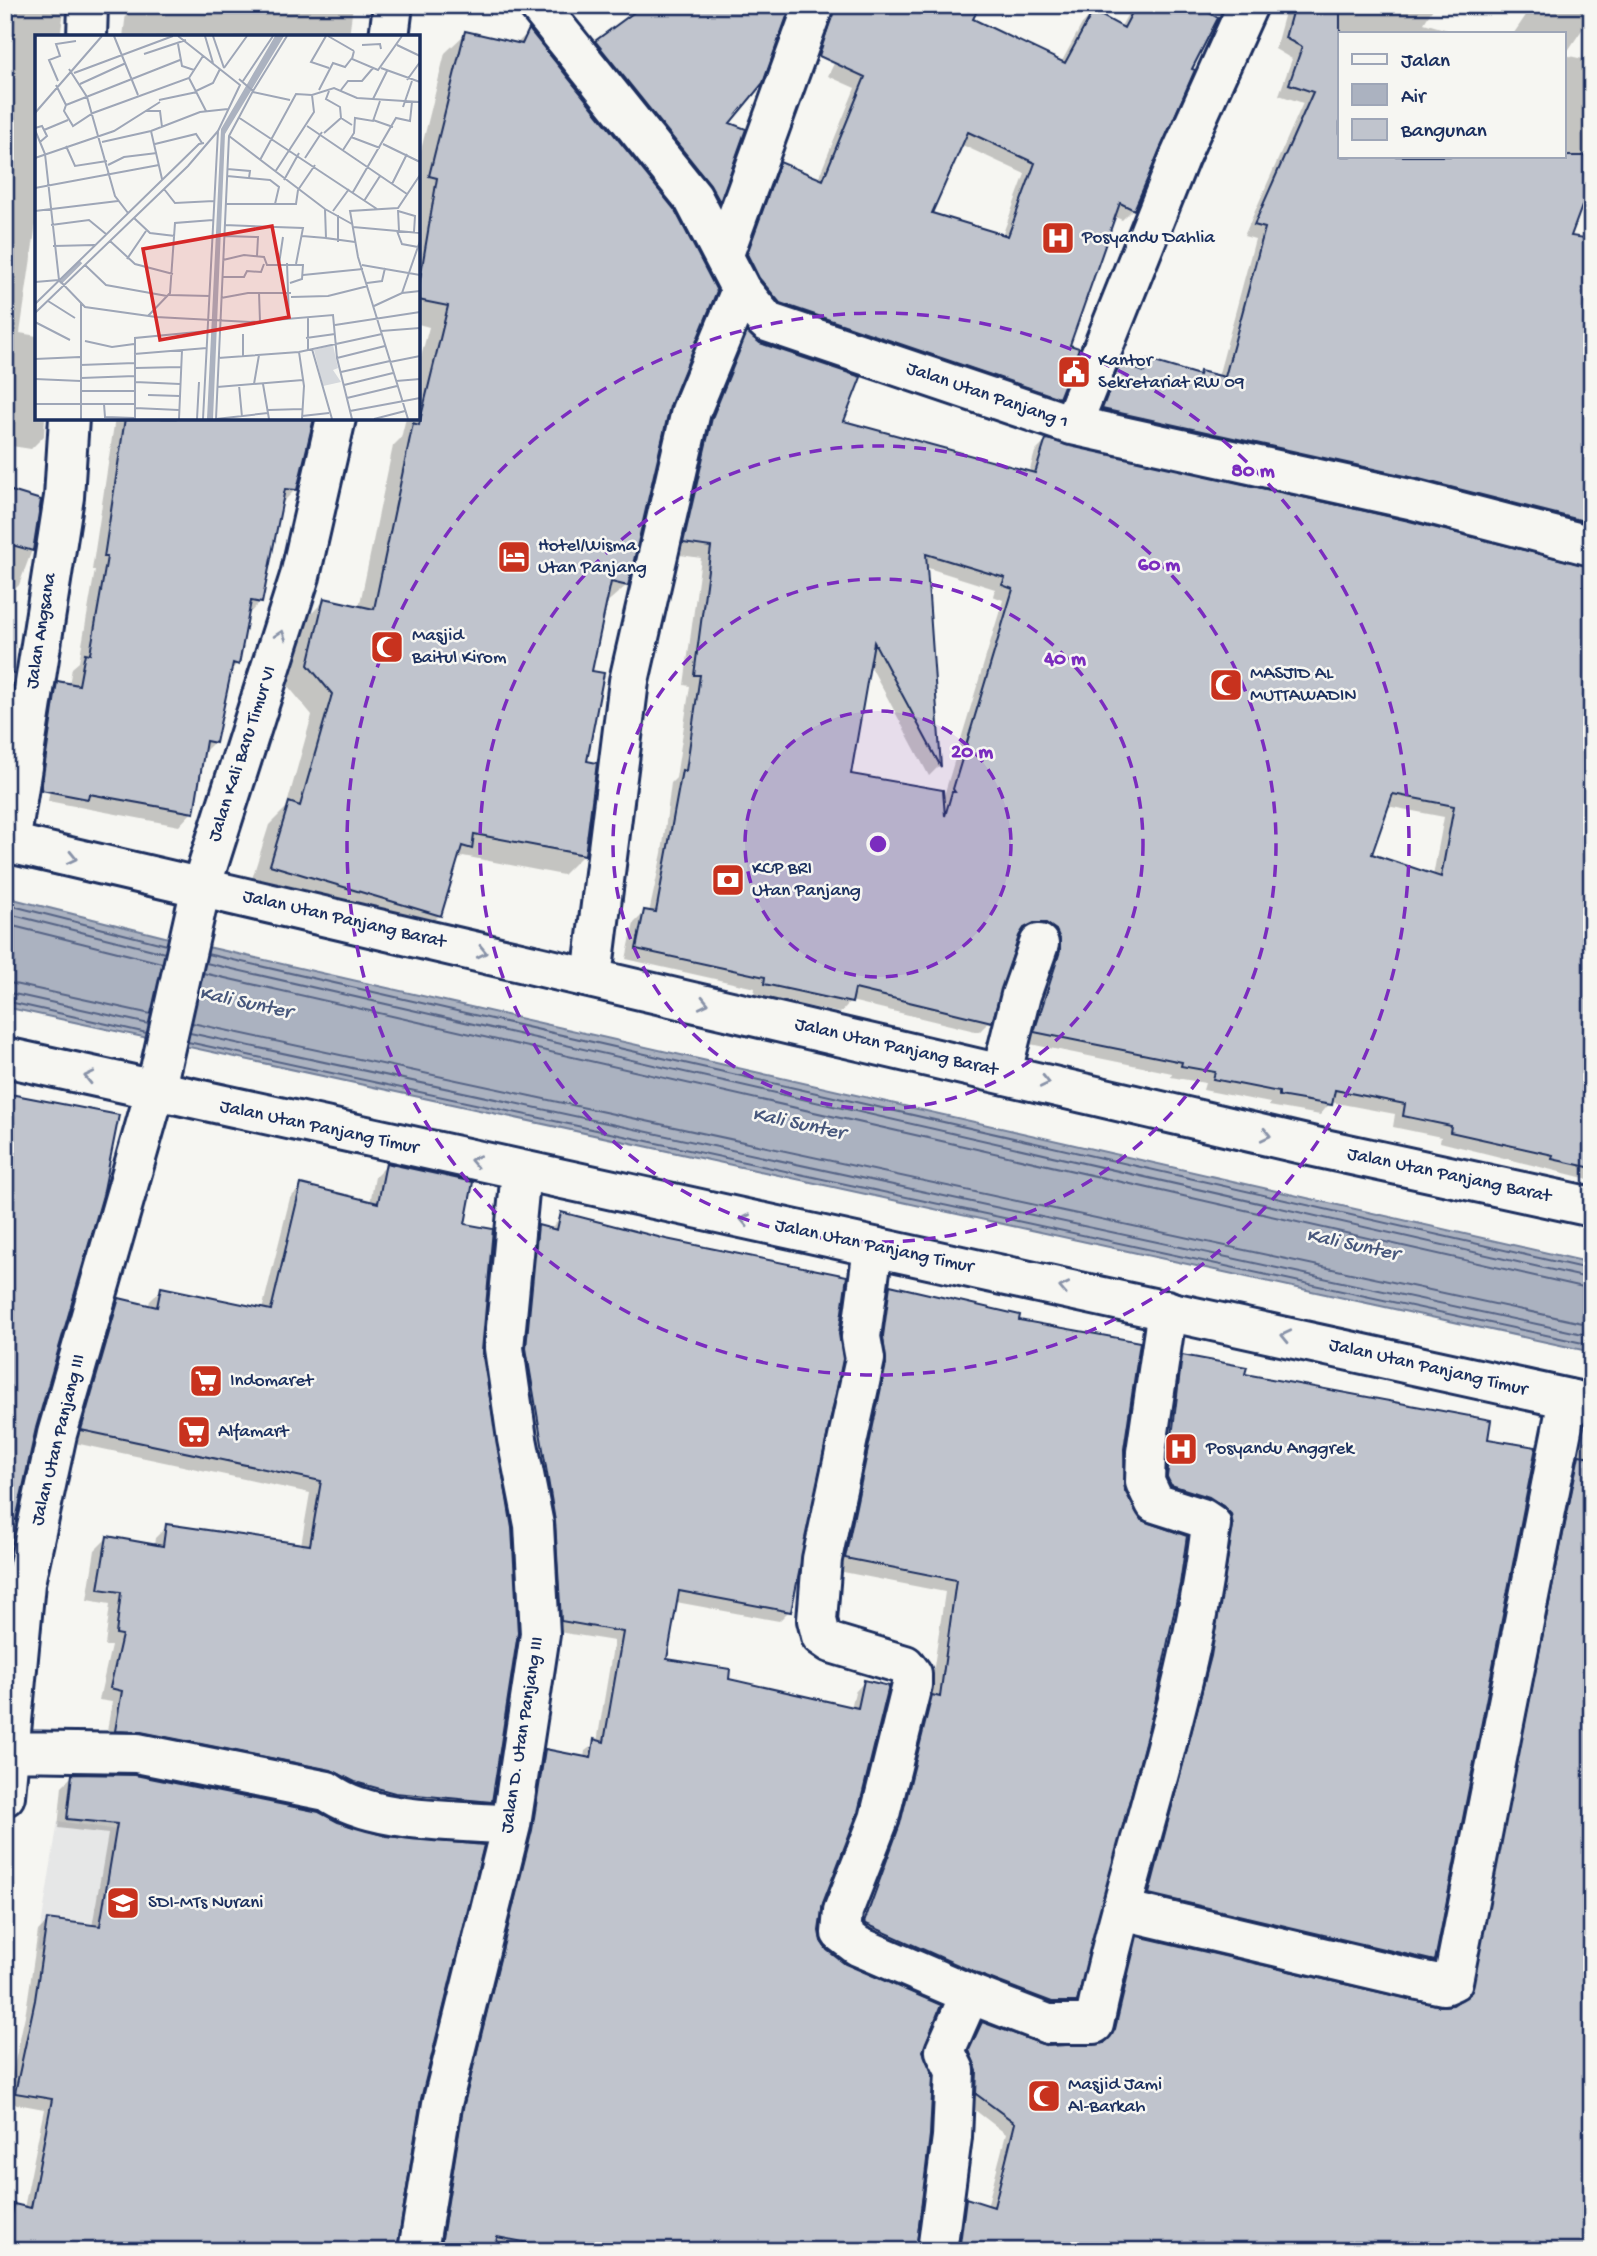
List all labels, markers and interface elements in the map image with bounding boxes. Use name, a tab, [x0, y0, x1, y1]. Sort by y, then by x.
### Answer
legend	[1338, 32, 1566, 158]
inset map	[35, 35, 420, 420]
text: Jalan	[1401, 50, 1450, 75]
text: Air	[1401, 86, 1427, 111]
text: Bangunan	[1400, 120, 1487, 145]
hospital icon: Posyandu Dahlia	[1039, 219, 1077, 257]
place label: Posyandu Dahlia	[1081, 227, 1216, 250]
place label: Kantor Sekretariat RW 09	[1098, 350, 1245, 395]
public building icon: Kantor Sekretariat RW 09	[1055, 353, 1093, 391]
street label: Jalan Utan Panjang 1	[903, 357, 1071, 435]
text: 80 m	[1231, 460, 1275, 485]
place label: Hotel/Wisma Utan Panjang	[538, 535, 647, 580]
hotel icon: Hotel/Wisma Utan Panjang	[495, 538, 533, 576]
text: 60 m	[1138, 554, 1180, 579]
street label: Jalan Angsana	[21, 570, 63, 691]
place label: Masjid Baitul Kirom	[411, 625, 507, 670]
mosque icon: Masjid Baitul Kirom	[368, 628, 406, 666]
one-way arrow	[273, 629, 288, 641]
text: 40 m	[1043, 648, 1086, 673]
street label: Jalan Kali Baru Timur VI	[204, 663, 282, 845]
place label: MASJID AL MUTTAWADIN	[1250, 663, 1357, 708]
mosque icon: MASJID AL MUTTAWADIN	[1207, 666, 1245, 704]
text: 20 m	[951, 741, 993, 766]
centre of rings	[866, 832, 890, 856]
one-way arrow	[66, 849, 78, 864]
place label: KCP BRI Utan Panjang	[752, 858, 861, 903]
bank icon: KCP BRI Utan Panjang	[709, 861, 747, 899]
street label: Jalan Utan Panjang Barat	[240, 885, 450, 955]
one-way arrow	[476, 944, 488, 958]
water label: Kali Sunter	[197, 982, 298, 1027]
one-way arrow	[698, 995, 710, 1009]
street label: Jalan Utan Panjang Barat	[792, 1013, 1002, 1083]
one-way arrow	[83, 1070, 95, 1085]
one-way arrow	[1039, 1074, 1051, 1088]
street label: Jalan Utan Panjang Timur	[217, 1096, 423, 1161]
water label: Kali Sunter	[750, 1103, 851, 1148]
one-way arrow	[1260, 1127, 1272, 1141]
street label: Jalan Utan Panjang Barat	[1345, 1143, 1555, 1209]
one-way arrow	[469, 1155, 481, 1170]
one-way arrow	[739, 1213, 751, 1228]
street label: Jalan Utan Panjang Timur	[772, 1215, 978, 1280]
water label: Kali Sunter	[1304, 1224, 1405, 1269]
one-way arrow	[1058, 1281, 1070, 1296]
one-way arrow	[1280, 1330, 1292, 1345]
street label: Jalan Utan Panjang Timur	[1327, 1334, 1532, 1403]
street label: Jalan Utan Panjang III	[27, 1352, 91, 1528]
supermarket icon: Indomaret	[187, 1362, 225, 1400]
place label: Indomaret	[230, 1370, 315, 1393]
supermarket icon: Alfamart	[175, 1413, 213, 1451]
place label: Alfamart	[218, 1421, 291, 1444]
hospital icon: Posyandu Anggrek	[1162, 1430, 1200, 1468]
place label: Posyandu Anggrek	[1205, 1438, 1355, 1461]
street label: Jalan D. Utan Panjang III	[496, 1635, 550, 1835]
school or university icon: SDI-MTs Nurani	[104, 1884, 142, 1922]
place label: SDI-MTs Nurani	[148, 1892, 263, 1915]
place label: Masjid Jami Al-Barkah	[1068, 2074, 1162, 2119]
mosque icon: Masjid Jami Al-Barkah	[1025, 2077, 1063, 2115]

